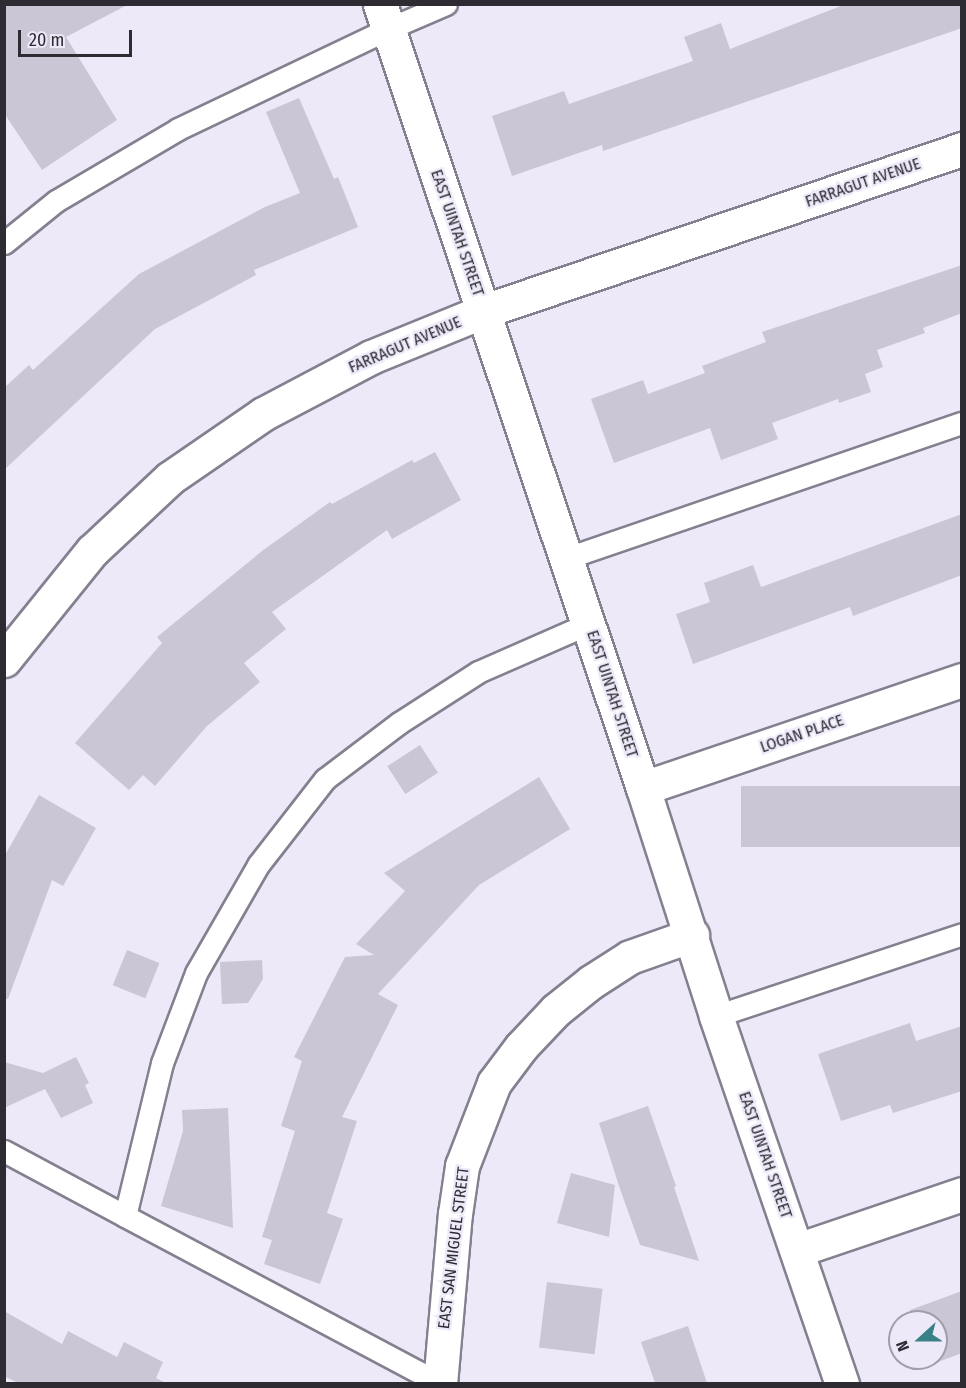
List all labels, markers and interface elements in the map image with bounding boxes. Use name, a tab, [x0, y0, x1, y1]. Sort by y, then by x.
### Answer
scale bar	[21, 18, 135, 56]
text: 20 m	[29, 29, 64, 51]
street label: FARRAGUT AVENUE	[803, 154, 923, 212]
street label: EAST UINTAH STREET	[426, 167, 488, 299]
street label: FARRAGUT AVENUE	[346, 313, 464, 377]
street label: EAST UINTAH STREET	[582, 628, 642, 760]
street label: LOGAN PLACE	[758, 711, 846, 757]
street label: EAST UINTAH STREET	[734, 1089, 796, 1221]
street label: EAST SAN MIGUEL STREET	[435, 1166, 473, 1330]
north arrow	[888, 1310, 948, 1370]
text: N	[892, 1338, 913, 1354]

